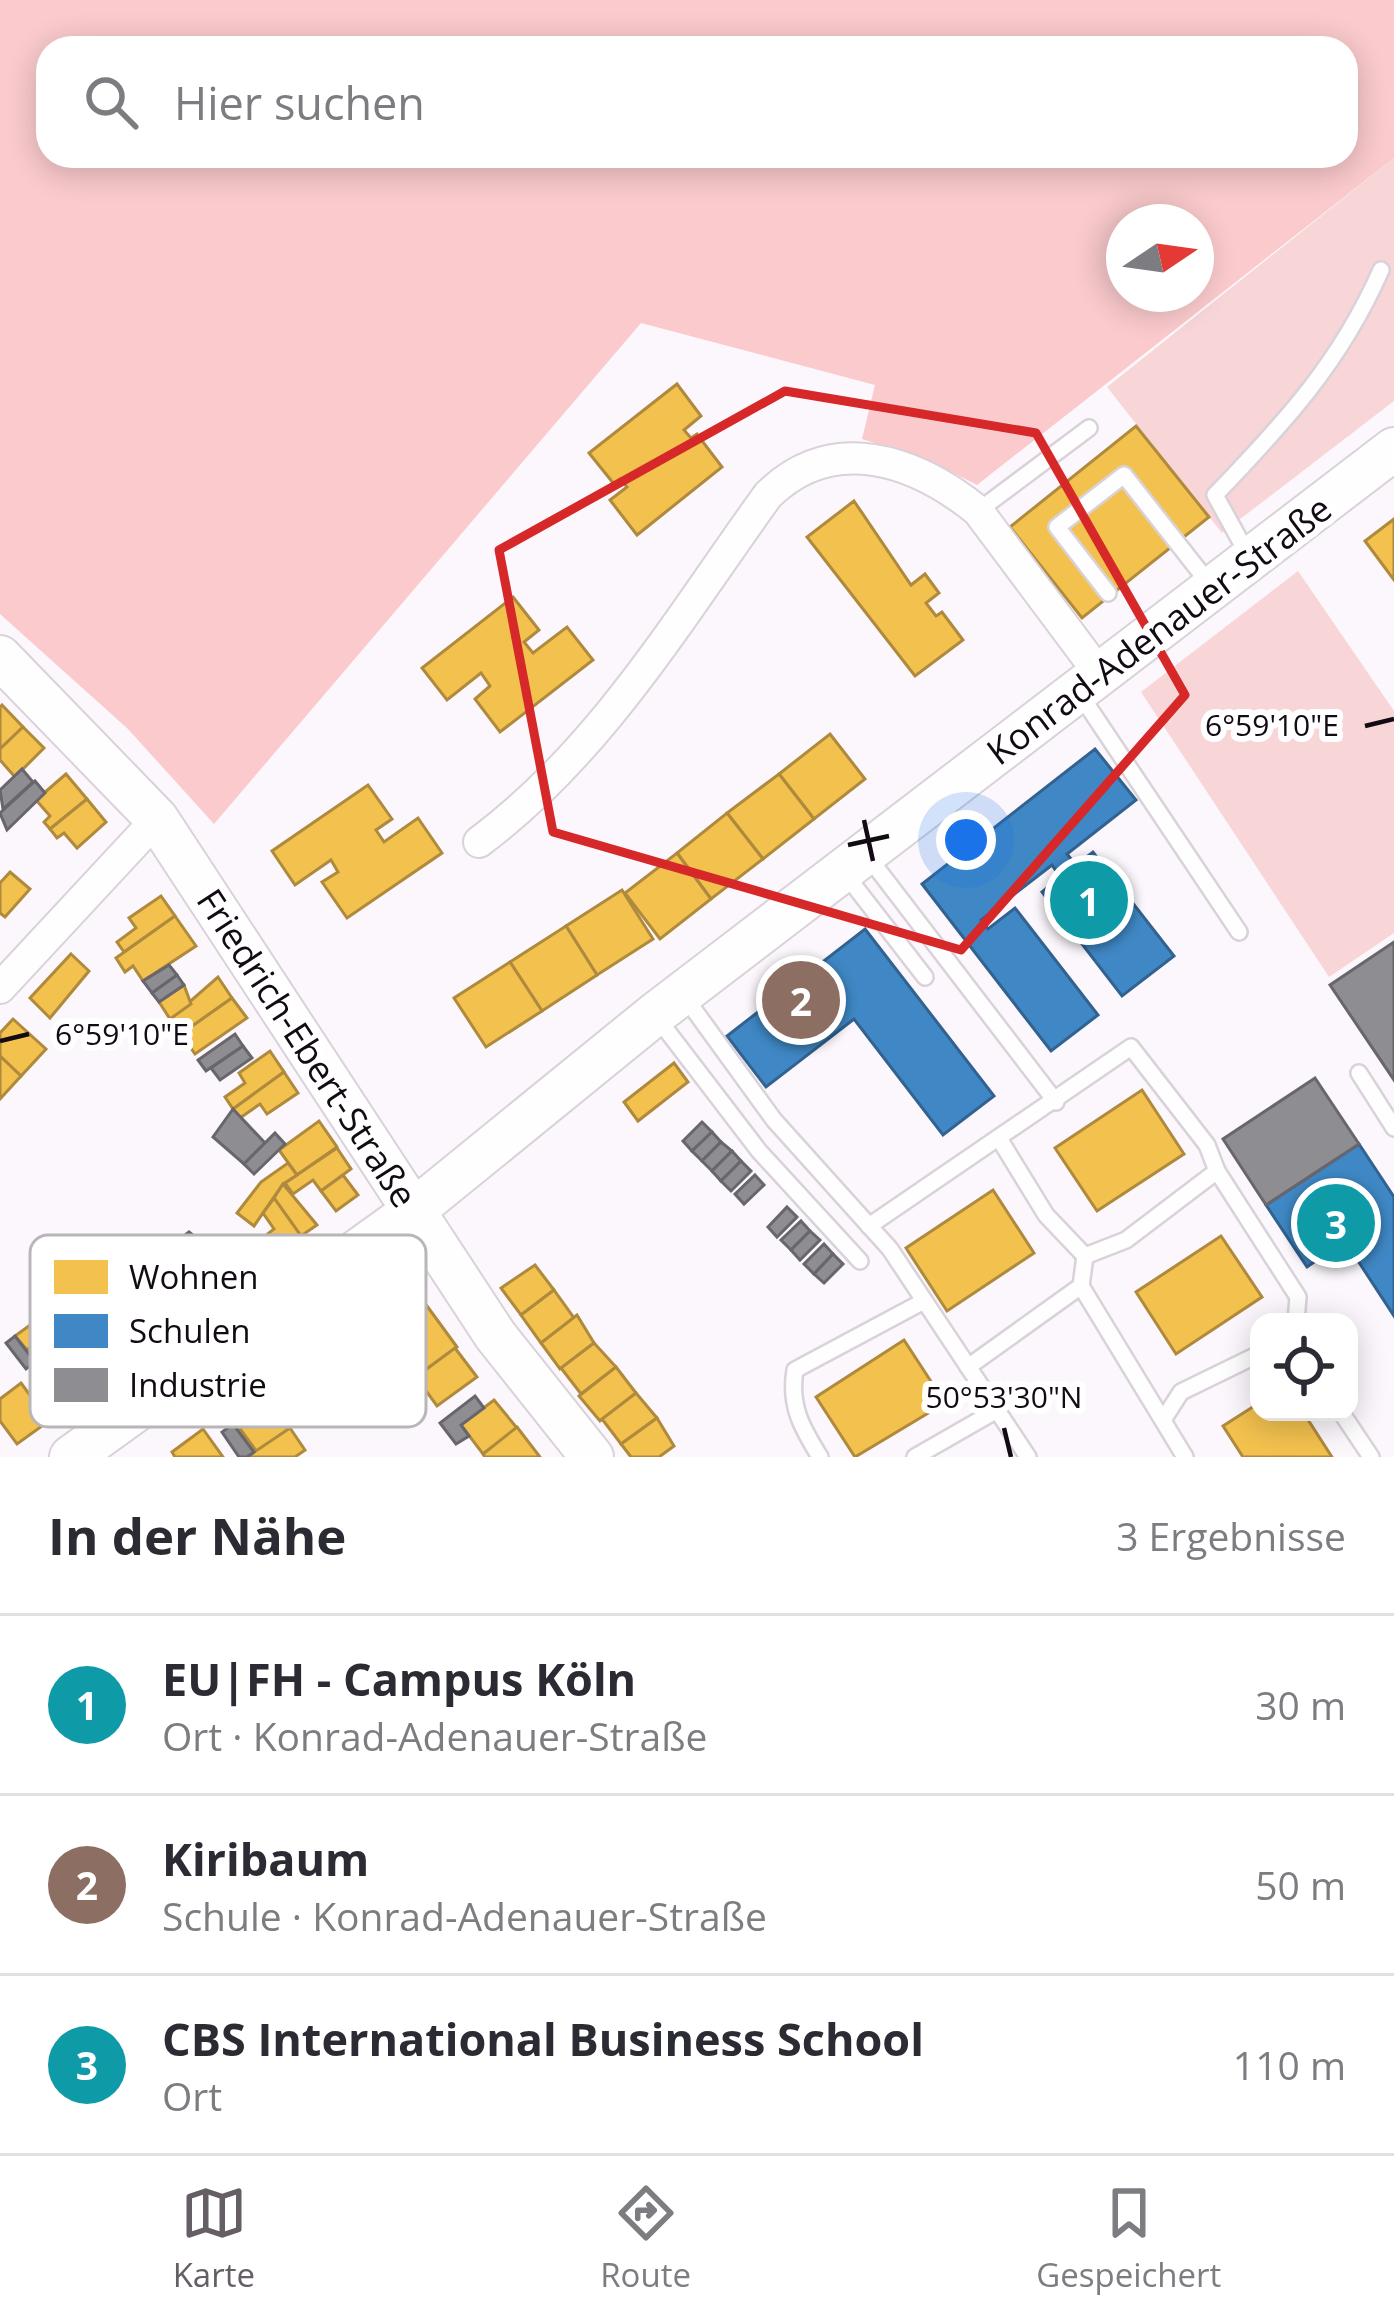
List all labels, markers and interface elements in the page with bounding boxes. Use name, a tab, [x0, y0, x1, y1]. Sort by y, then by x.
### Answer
search box	[36, 36, 1358, 168]
icon: search	[78, 69, 144, 135]
text: Hier suchen	[174, 72, 425, 133]
north arrow	[1106, 204, 1214, 312]
street label: Konrad-Adenauer-Straße	[976, 484, 1341, 775]
text: 6°59'10"E	[1205, 704, 1339, 745]
your location	[936, 810, 996, 870]
pin: 1	[1050, 855, 1128, 945]
street label: Friedrich-Ebert-Straße	[186, 879, 429, 1216]
pin: 2	[762, 955, 840, 1045]
text: 6°59'10"E	[55, 1013, 189, 1054]
pin: 3	[1297, 1178, 1375, 1268]
legend	[30, 1235, 426, 1427]
text: Wohnen	[129, 1254, 259, 1299]
text: Schulen	[129, 1308, 250, 1353]
map controls	[1250, 1313, 1358, 1421]
button: locate	[1250, 1313, 1358, 1421]
text: Industrie	[129, 1362, 267, 1407]
text: 50°53'30"N	[926, 1376, 1082, 1417]
text: In der Nähe	[48, 1500, 346, 1570]
text: 3 Ergebnisse	[1116, 1509, 1346, 1562]
text: EU|FH - Campus Köln	[162, 1648, 636, 1709]
text: 1	[76, 1678, 98, 1731]
text: 30 m	[1255, 1678, 1346, 1731]
text: Ort · Konrad-Adenauer-Straße	[162, 1709, 707, 1762]
text: Kiribaum	[162, 1828, 369, 1889]
text: 2	[76, 1858, 98, 1911]
text: 50 m	[1255, 1858, 1346, 1911]
text: Schule · Konrad-Adenauer-Straße	[162, 1889, 767, 1942]
text: CBS International Business School	[162, 2008, 924, 2069]
text: 3	[76, 2038, 98, 2091]
text: 110 m	[1233, 2038, 1346, 2091]
text: Ort	[162, 2069, 222, 2122]
tab: Karte	[173, 2180, 255, 2297]
tab: Route	[600, 2180, 691, 2297]
tab: Gespeichert	[1036, 2180, 1221, 2297]

